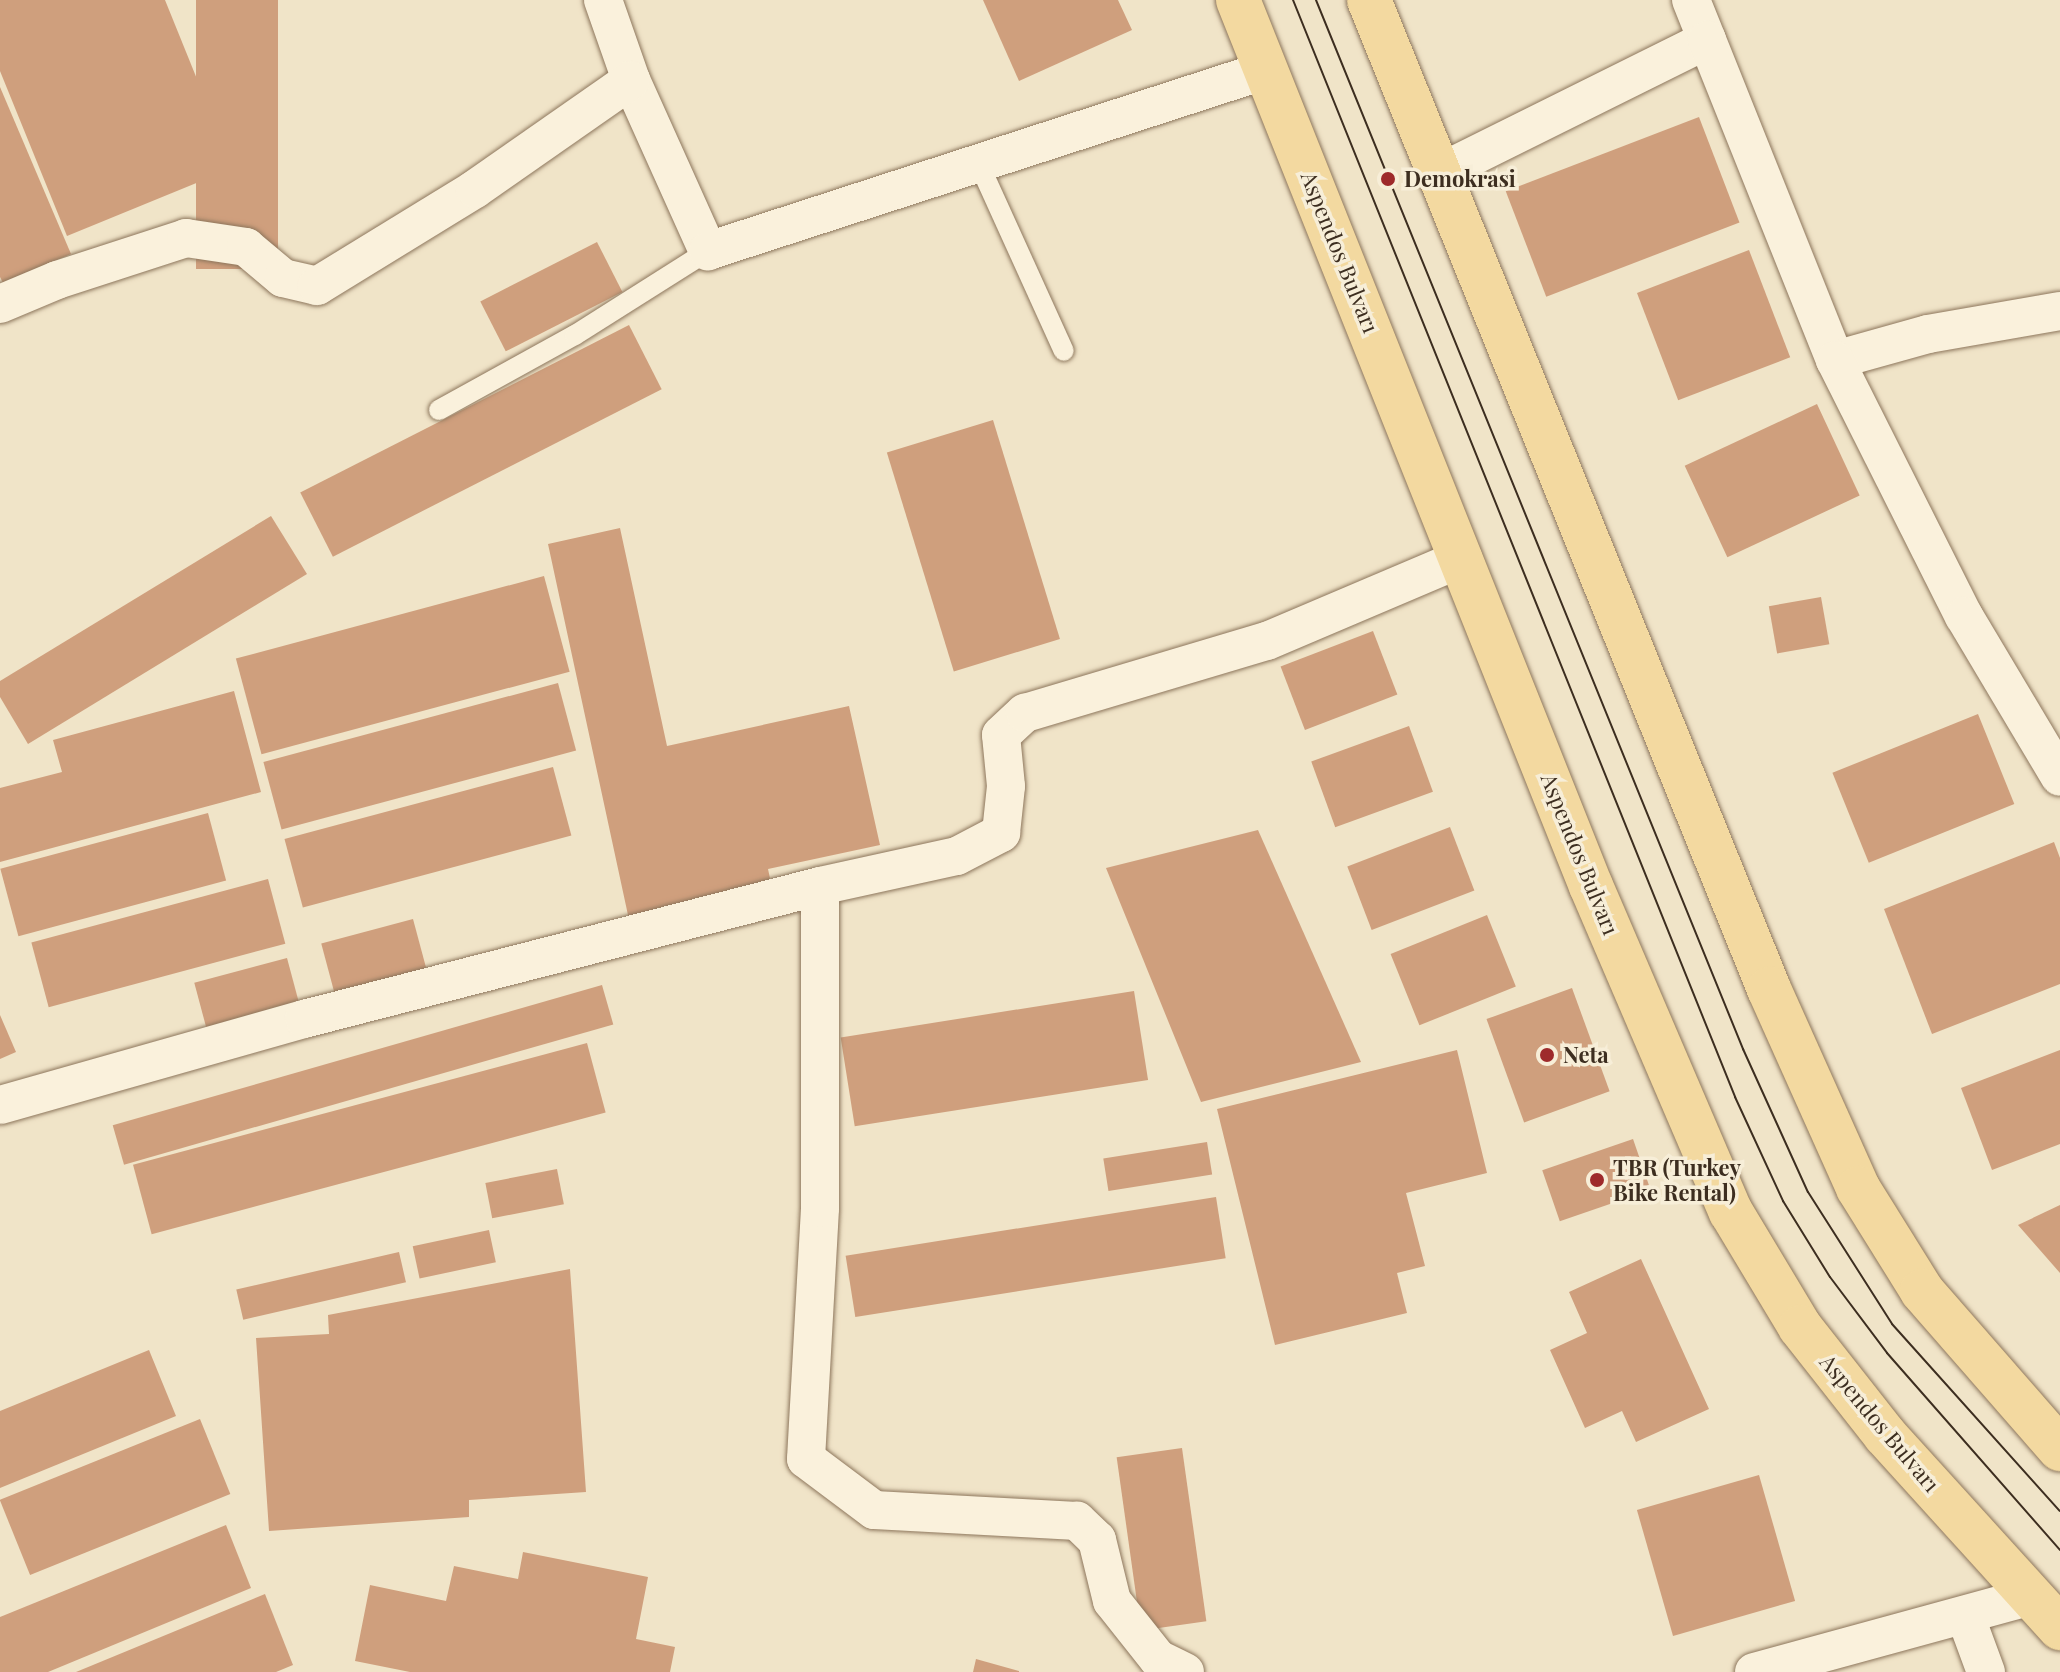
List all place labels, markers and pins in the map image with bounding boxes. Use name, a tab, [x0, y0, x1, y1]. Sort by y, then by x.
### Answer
place label: Demokrasi	[1404, 166, 1516, 192]
marker: Demokrasi	[1379, 170, 1397, 188]
place label: Neta	[1563, 1042, 1609, 1068]
marker: Neta	[1538, 1046, 1556, 1064]
place label: TBR (Turkey Bike Rental)	[1613, 1154, 1741, 1206]
marker: TBR (Turkey Bike Rental)	[1588, 1171, 1606, 1189]

